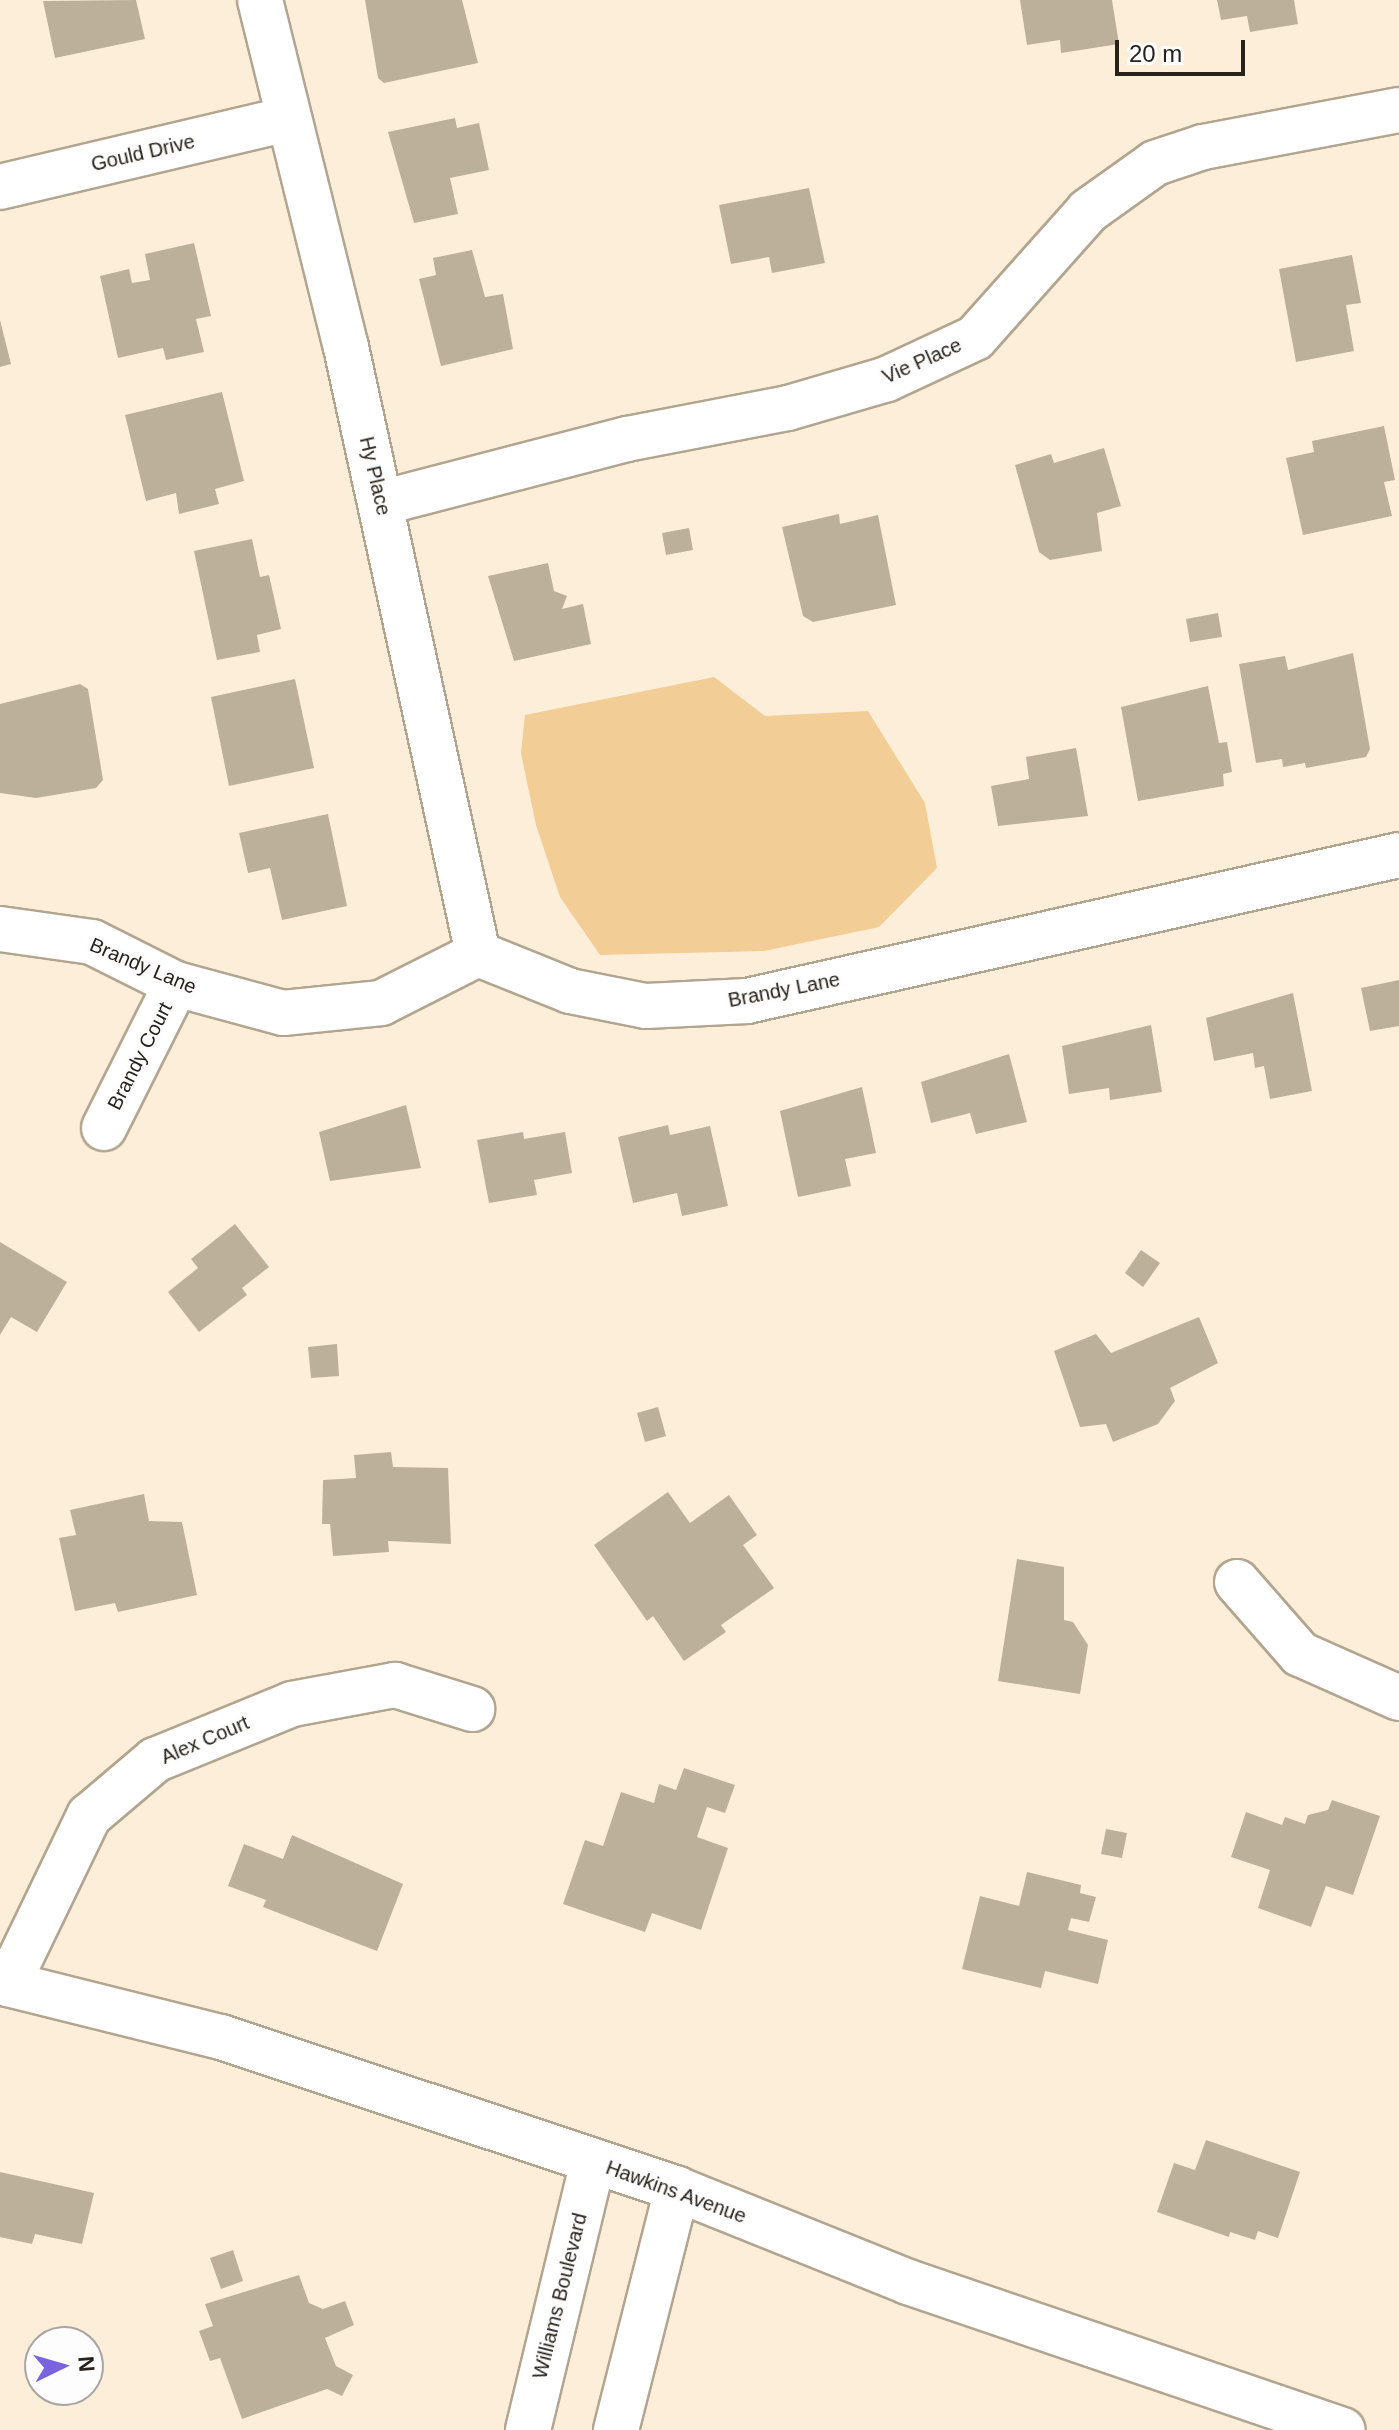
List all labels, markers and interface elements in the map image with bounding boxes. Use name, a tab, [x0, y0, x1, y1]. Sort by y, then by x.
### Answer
scale bar	[1119, 24, 1249, 74]
text: 20 m	[1129, 40, 1182, 67]
street label: Gould Drive	[89, 129, 197, 177]
street label: Vie Place	[879, 333, 965, 389]
street label: Hy Place	[354, 434, 396, 518]
street label: Brandy Lane	[86, 933, 200, 999]
street label: Brandy Lane	[726, 967, 842, 1013]
street label: Brandy Court	[103, 998, 177, 1114]
street label: Alex Court	[157, 1711, 253, 1769]
street label: Hawkins Avenue	[602, 2155, 750, 2229]
street label: Williams Boulevard	[528, 2211, 592, 2381]
north arrow	[24, 2326, 104, 2406]
text: N	[73, 2355, 100, 2373]

